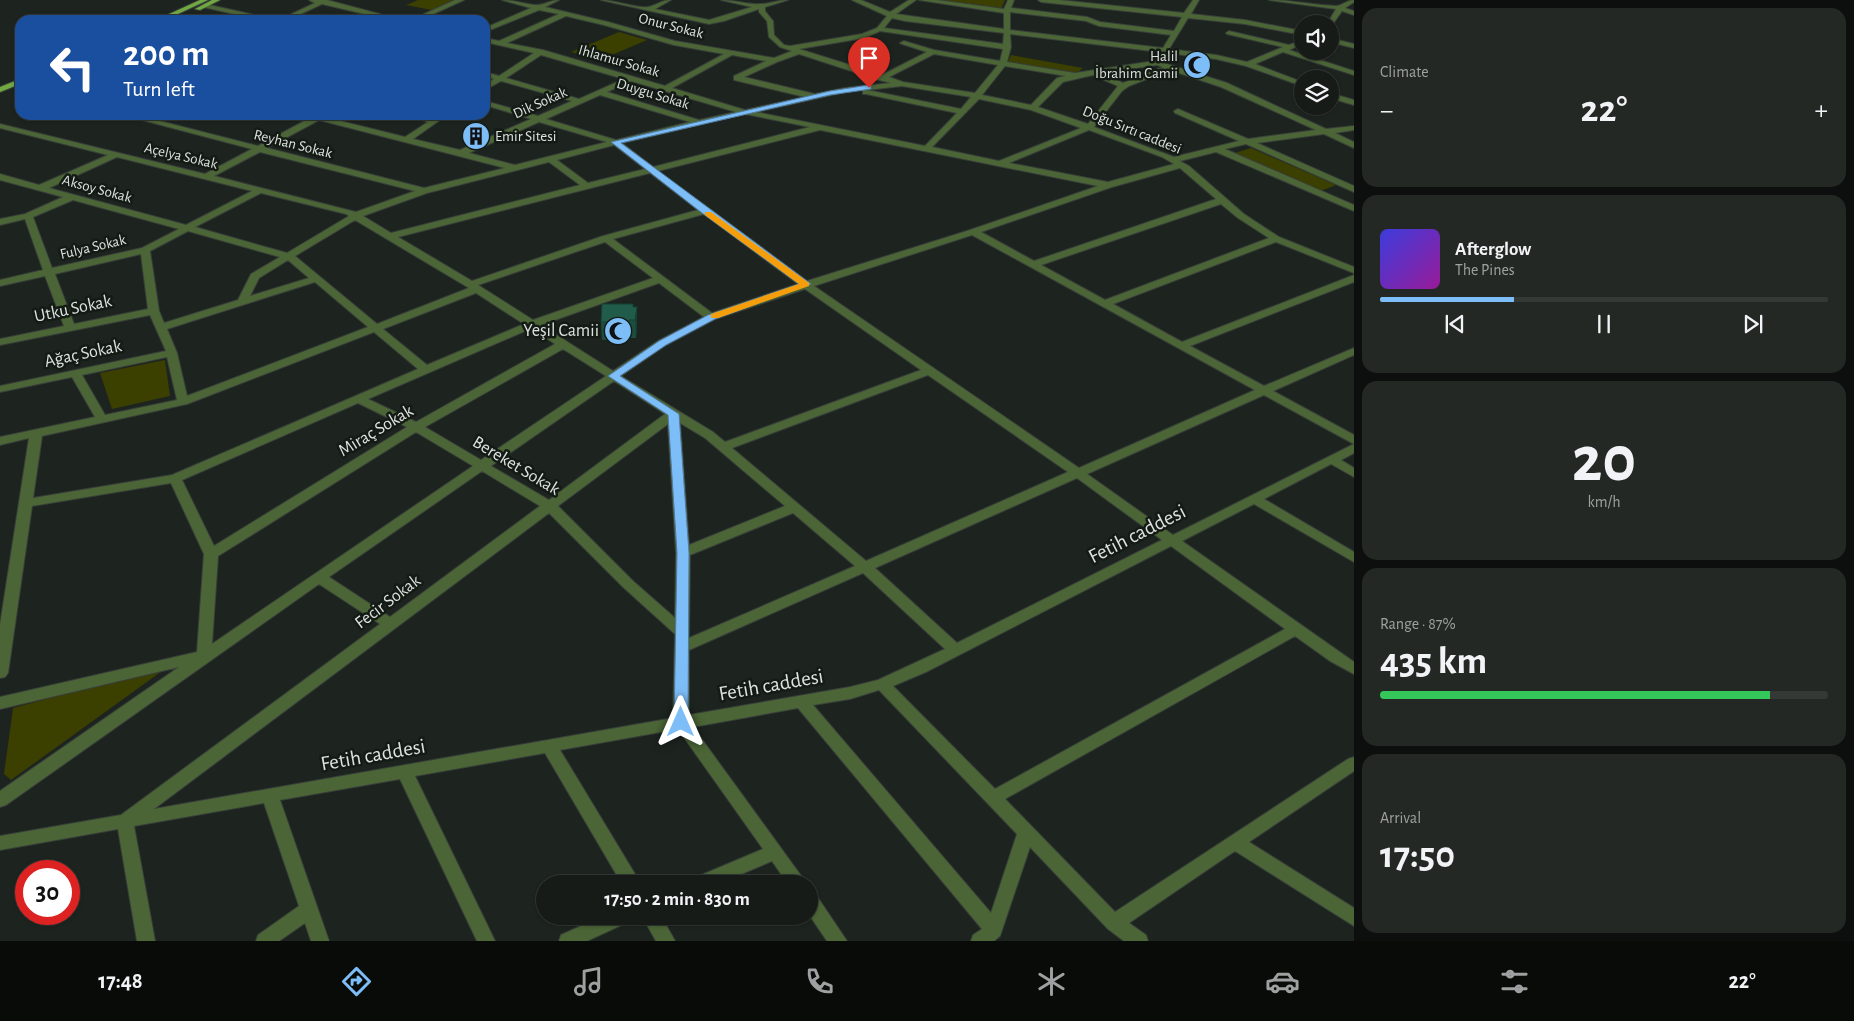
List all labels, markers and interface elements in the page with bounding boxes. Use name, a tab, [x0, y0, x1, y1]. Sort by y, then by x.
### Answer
street label: Onur Sokak	[637, 11, 705, 41]
map controls	[1294, 15, 1339, 115]
button: sound	[1294, 15, 1339, 60]
icon: left	[40, 35, 105, 100]
text: 200 m	[123, 37, 210, 72]
pin	[848, 37, 890, 88]
street label: Ihlamur Sokak	[577, 42, 661, 80]
icon: arrive	[855, 44, 883, 72]
place label: Halil İbrahim Camii	[1095, 49, 1178, 81]
mosque icon: Halil İbrahim Camii	[1182, 50, 1212, 80]
text: Climate	[1380, 64, 1429, 80]
button: layers	[1294, 70, 1339, 115]
street label: Duygu Sokak	[615, 76, 691, 112]
text: Turn left	[123, 78, 195, 100]
street label: Dik Sokak	[511, 84, 569, 121]
text: 22°	[1581, 91, 1627, 129]
text: −	[1380, 97, 1393, 125]
text: +	[1815, 97, 1828, 125]
street label: Doğu Sırtı caddesi	[1080, 103, 1184, 157]
building icon: Emir Sitesi	[461, 121, 491, 151]
street label: Reyhan Sokak	[252, 127, 334, 161]
place label: Emir Sitesi	[495, 129, 556, 144]
street label: Açelya Sokak	[143, 140, 219, 172]
street label: Aksoy Sokak	[60, 172, 134, 206]
street label: Fulya Sokak	[59, 232, 128, 262]
text: Afterglow	[1455, 240, 1531, 259]
text: The Pines	[1455, 262, 1515, 278]
street label: Utku Sokak	[33, 292, 114, 326]
icon: previous	[1441, 310, 1469, 338]
icon: pause	[1590, 310, 1618, 338]
icon: next	[1739, 310, 1767, 338]
mosque icon: Yeşil Camii	[603, 316, 633, 346]
place label: Yeşil Camii	[523, 322, 599, 340]
street label: Ağaç Sokak	[43, 337, 124, 371]
street label: Miraç Sokak	[335, 401, 417, 460]
text: 20	[1572, 428, 1636, 493]
street label: Bereket Sokak	[469, 433, 563, 499]
text: km/h	[1587, 494, 1621, 510]
street label: Fetih caddesi	[1085, 501, 1189, 567]
street label: Fecir Sokak	[352, 571, 425, 632]
text: Range · 87%	[1380, 616, 1456, 632]
text: 435 km	[1380, 643, 1487, 681]
street label: Fetih caddesi	[717, 665, 825, 705]
position arrow	[654, 695, 706, 747]
street label: Fetih caddesi	[319, 735, 427, 775]
text: Arrival	[1380, 810, 1421, 826]
text: 17:50	[1380, 837, 1455, 875]
speed limit sign: 30	[15, 860, 80, 925]
text: 17:50 · 2 min · 830 m	[604, 890, 750, 909]
icon: directions	[339, 964, 374, 999]
icon: music	[571, 964, 606, 999]
icon: phone	[802, 964, 837, 999]
icon: climate	[1034, 964, 1069, 999]
icon: car	[1265, 964, 1300, 999]
icon: filters	[1497, 964, 1532, 999]
text: 17:48	[98, 970, 143, 992]
text: 22°	[1728, 970, 1756, 992]

